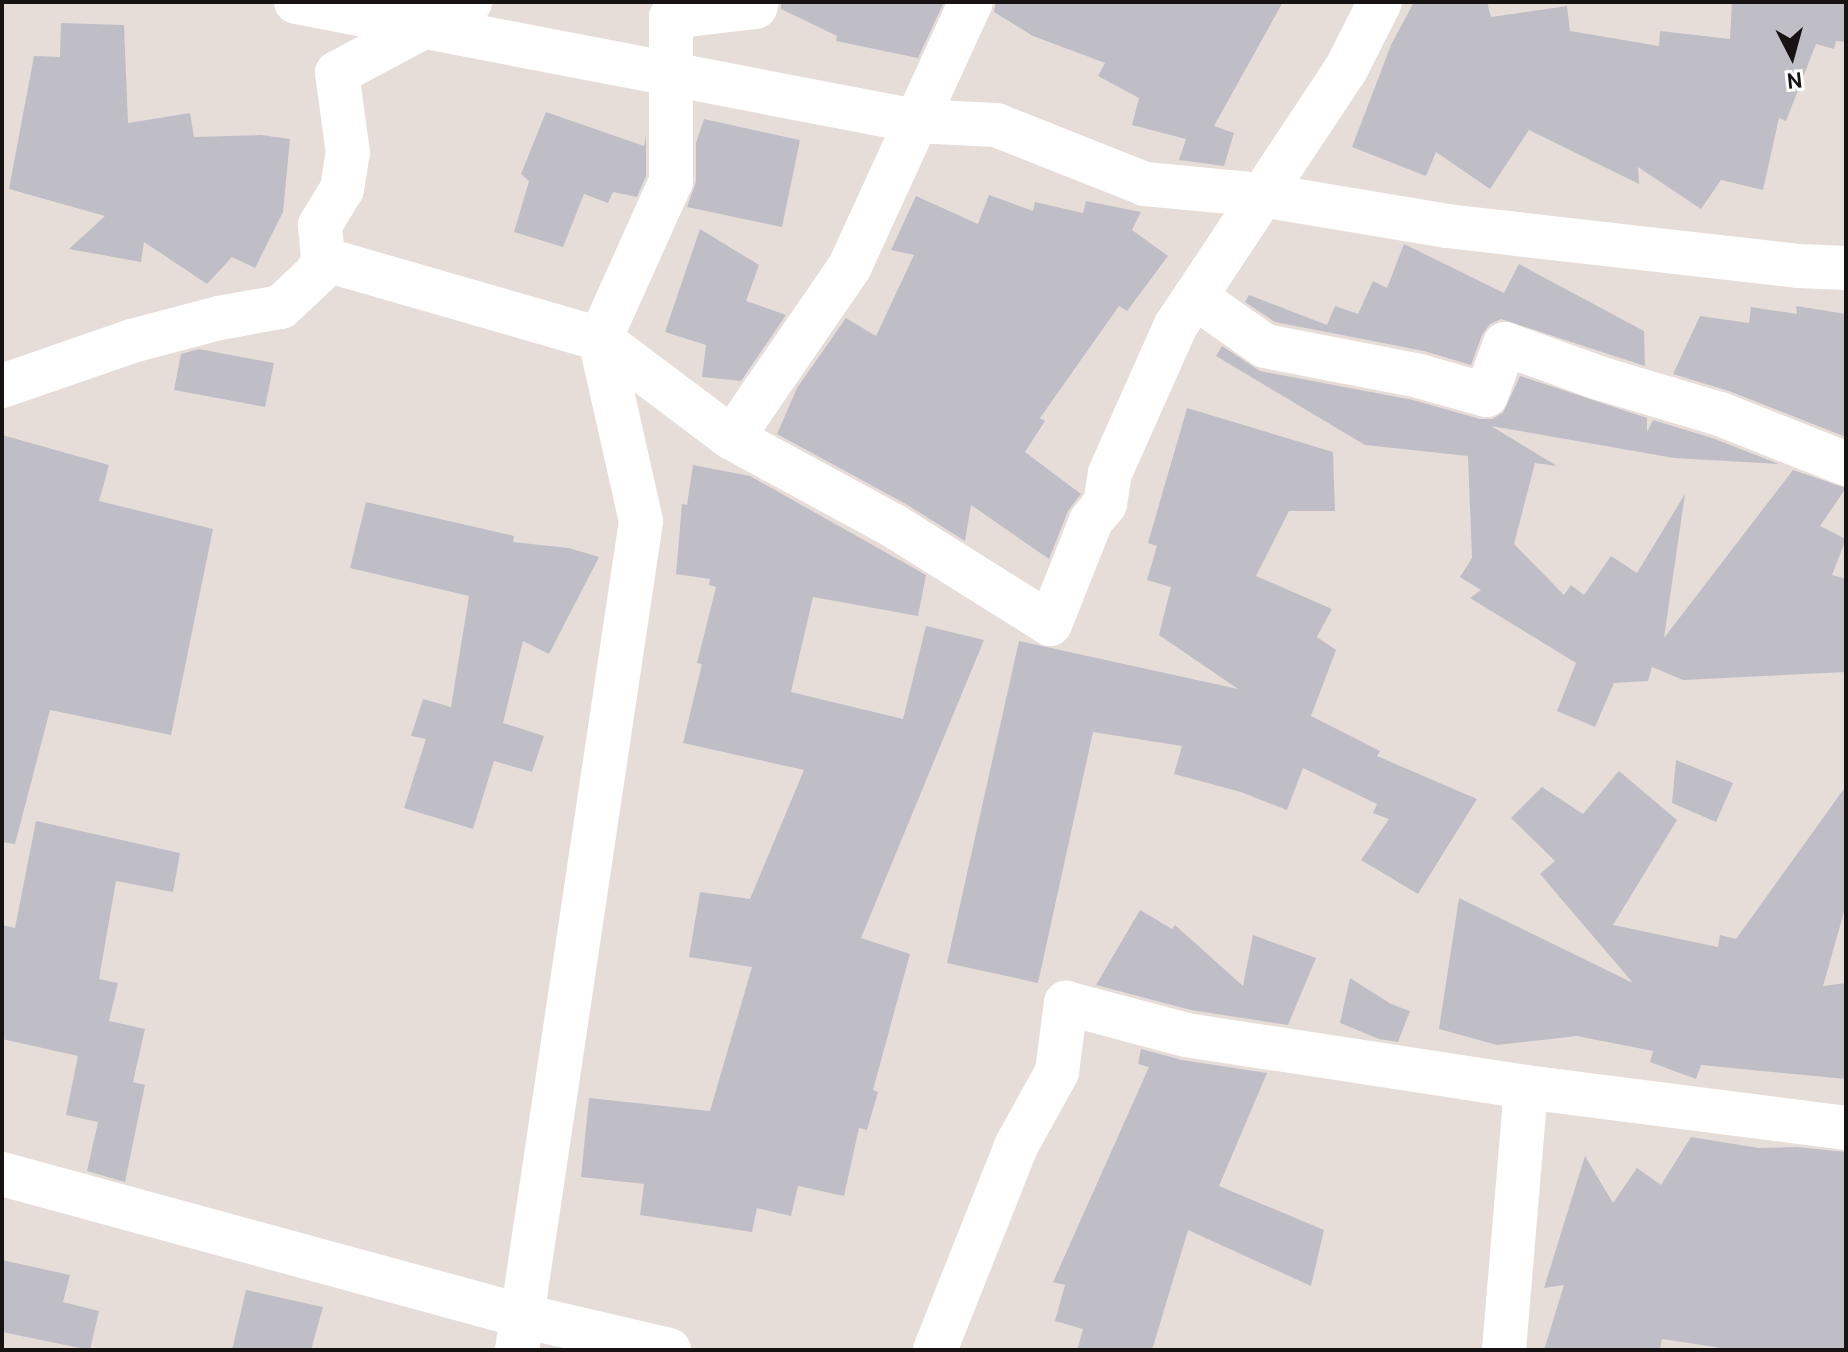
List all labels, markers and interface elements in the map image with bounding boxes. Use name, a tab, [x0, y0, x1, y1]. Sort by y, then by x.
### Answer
north arrow	[1752, 16, 1832, 96]
text: N	[1785, 66, 1804, 95]

